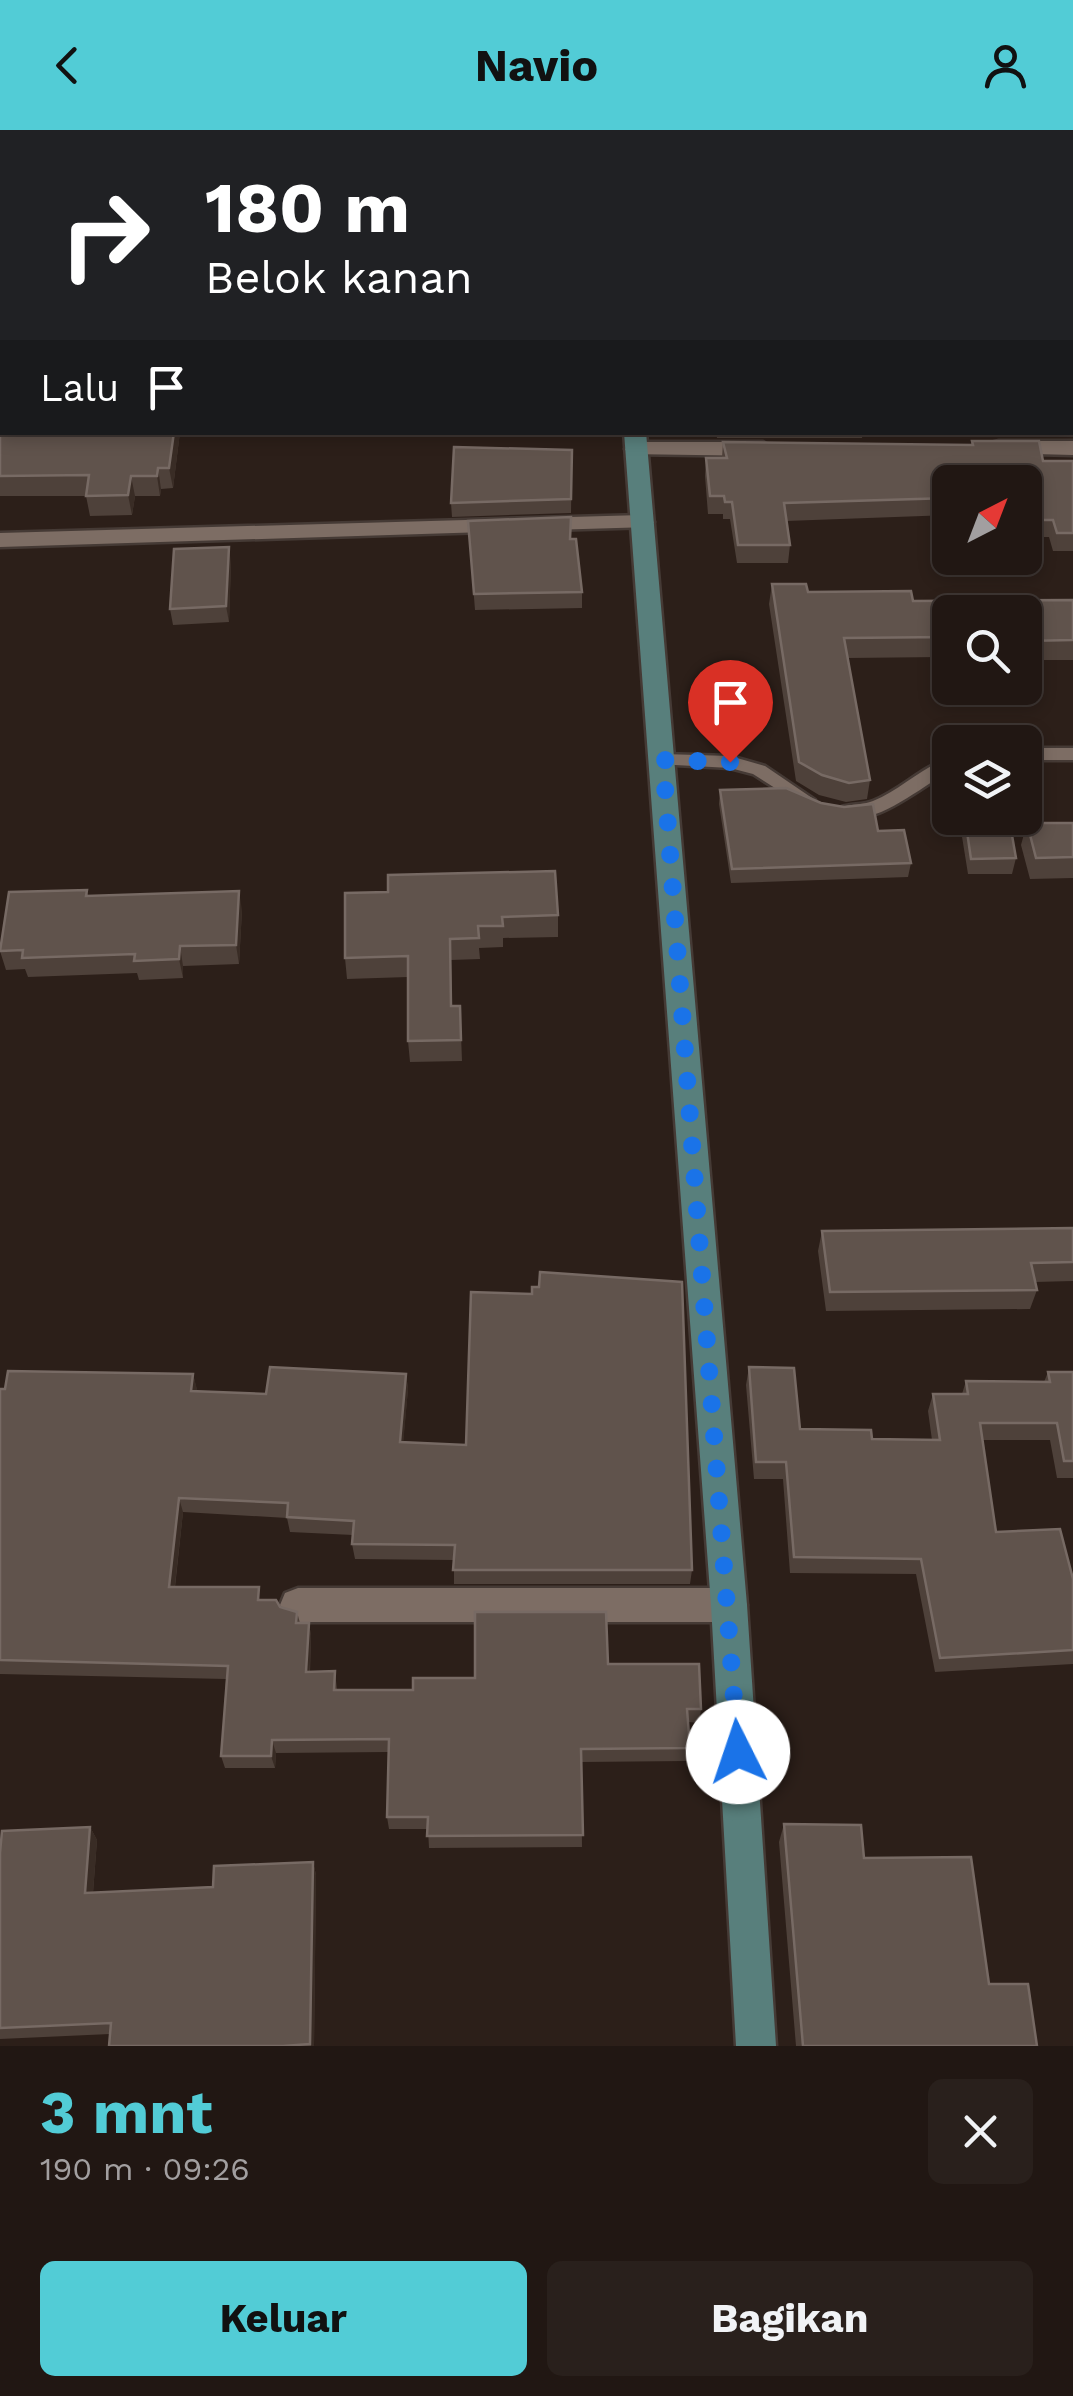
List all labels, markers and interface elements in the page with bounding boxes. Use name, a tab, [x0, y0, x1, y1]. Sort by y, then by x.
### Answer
icon: back	[40, 38, 95, 93]
icon: person	[978, 38, 1033, 93]
text: Navio	[475, 39, 598, 92]
text: 180 m	[205, 167, 410, 249]
icon: right	[40, 170, 170, 300]
text: Belok kanan	[205, 251, 473, 304]
icon: arrive	[139, 360, 194, 415]
text: Lalu	[40, 366, 119, 410]
north arrow	[932, 465, 1042, 575]
map controls	[932, 465, 1042, 835]
button: search	[932, 595, 1042, 705]
pin	[688, 660, 773, 763]
icon: arrive	[703, 675, 758, 730]
button: layers	[932, 725, 1042, 835]
position arrow	[686, 1700, 790, 1804]
text: 3 mnt	[40, 2077, 212, 2148]
button: close	[928, 2079, 1033, 2184]
text: 190 m · 09:26	[40, 2150, 250, 2188]
button: Keluar	[40, 2261, 527, 2376]
button: Bagikan	[547, 2261, 1033, 2376]

